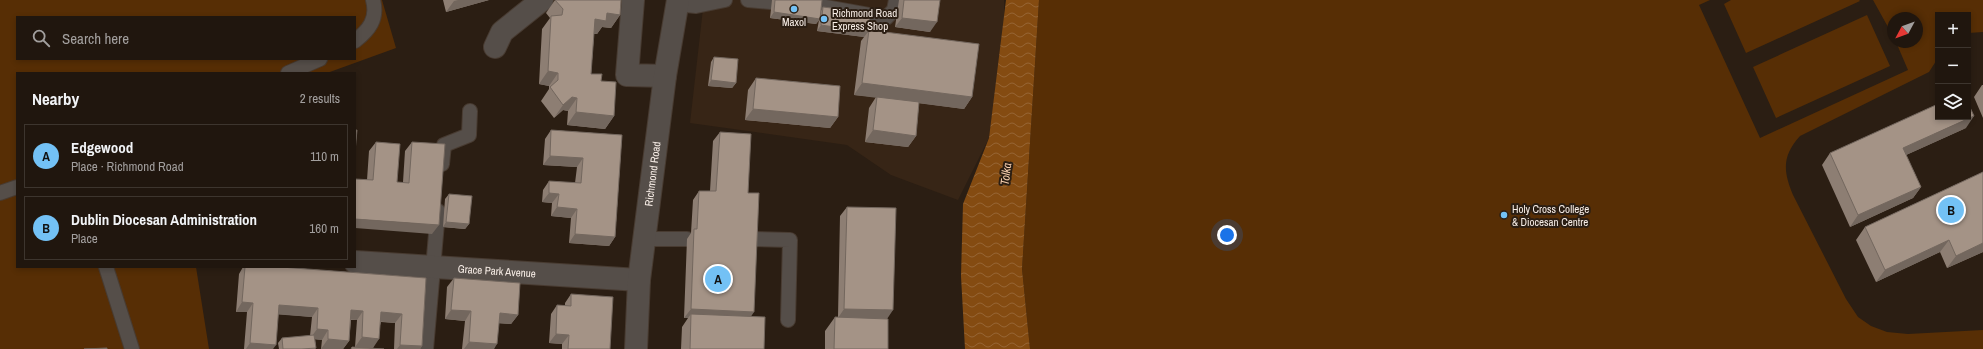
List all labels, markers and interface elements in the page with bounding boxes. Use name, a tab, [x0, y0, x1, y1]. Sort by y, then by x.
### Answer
marker: Maxol	[789, 4, 799, 14]
place label: Richmond Road Express Shop	[832, 6, 897, 33]
north arrow	[1887, 12, 1923, 48]
map controls	[1935, 12, 1971, 120]
button: +	[1935, 12, 1971, 48]
marker: Richmond Road Express Shop	[819, 14, 829, 24]
place label: Maxol	[782, 15, 806, 29]
search box	[16, 16, 356, 60]
icon: search	[30, 27, 52, 49]
text: Search here	[62, 28, 129, 49]
button: −	[1935, 48, 1971, 84]
button: layers	[1935, 84, 1971, 120]
text: Nearby	[32, 87, 79, 110]
text: 2 results	[300, 90, 340, 107]
text: Edgewood	[71, 137, 133, 158]
street label: Richmond Road	[641, 141, 664, 207]
text: A	[42, 148, 50, 165]
text: 110 m	[310, 148, 339, 165]
text: Place · Richmond Road	[71, 158, 184, 175]
water label: Tolka	[997, 161, 1015, 186]
pin: B	[1938, 195, 1964, 225]
place label: Holy Cross College & Diocesan Centre	[1512, 202, 1589, 229]
text: Dublin Diocesan Administration	[71, 209, 257, 230]
marker: Holy Cross College & Diocesan Centre	[1499, 210, 1509, 220]
text: B	[42, 220, 50, 237]
text: 160 m	[309, 220, 339, 237]
your location	[1217, 225, 1237, 245]
text: Place	[71, 230, 98, 247]
street label: Grace Park Avenue	[457, 262, 536, 280]
pin: A	[705, 264, 731, 294]

